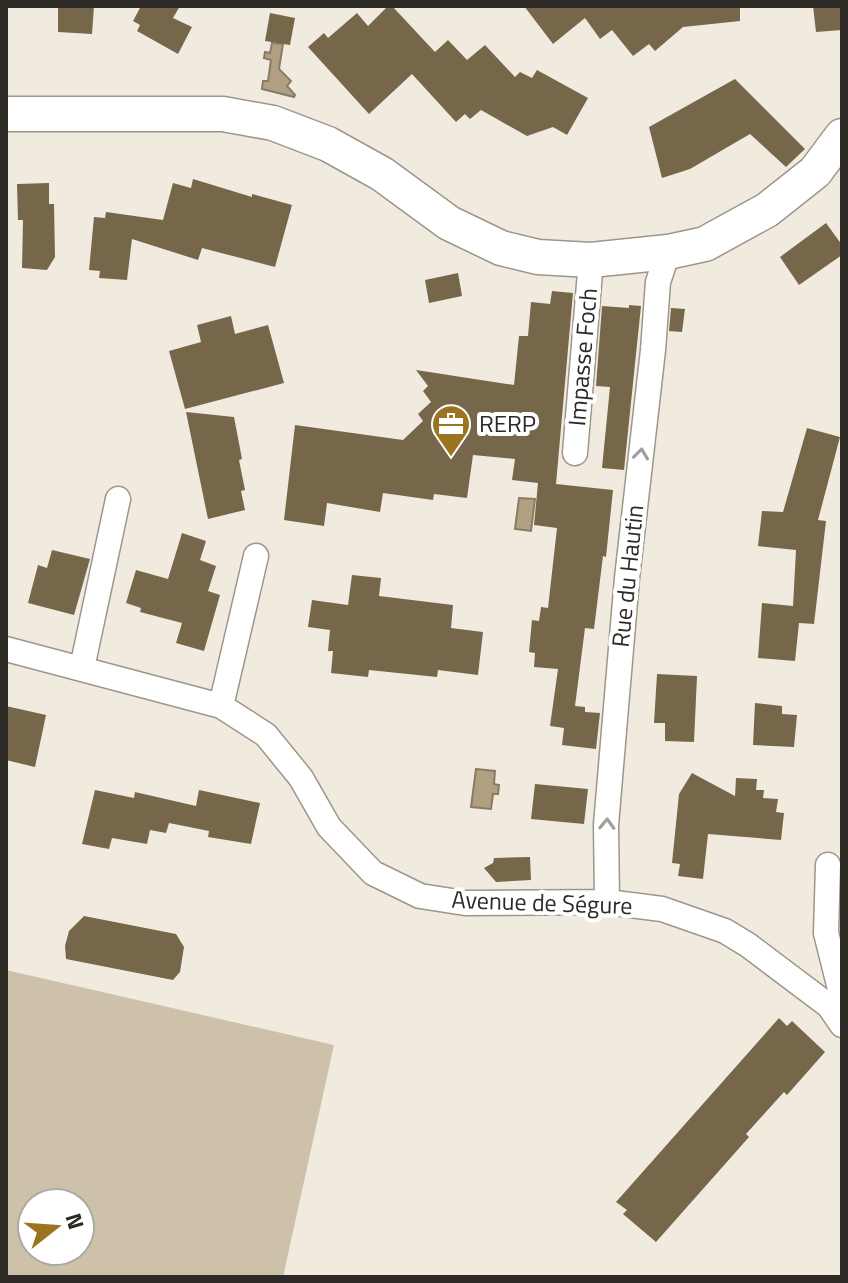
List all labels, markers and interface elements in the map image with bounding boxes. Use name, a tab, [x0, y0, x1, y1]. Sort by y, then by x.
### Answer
street label: Impasse Foch	[558, 286, 606, 428]
office icon: RERP	[430, 403, 472, 458]
place label: RERP	[479, 405, 536, 441]
one-way arrow	[632, 447, 649, 460]
street label: Rue du Hautin	[602, 503, 652, 649]
one-way arrow	[598, 817, 615, 830]
street label: Avenue de Ségure	[451, 881, 633, 923]
north arrow	[16, 1187, 96, 1267]
text: N	[57, 1209, 94, 1233]

